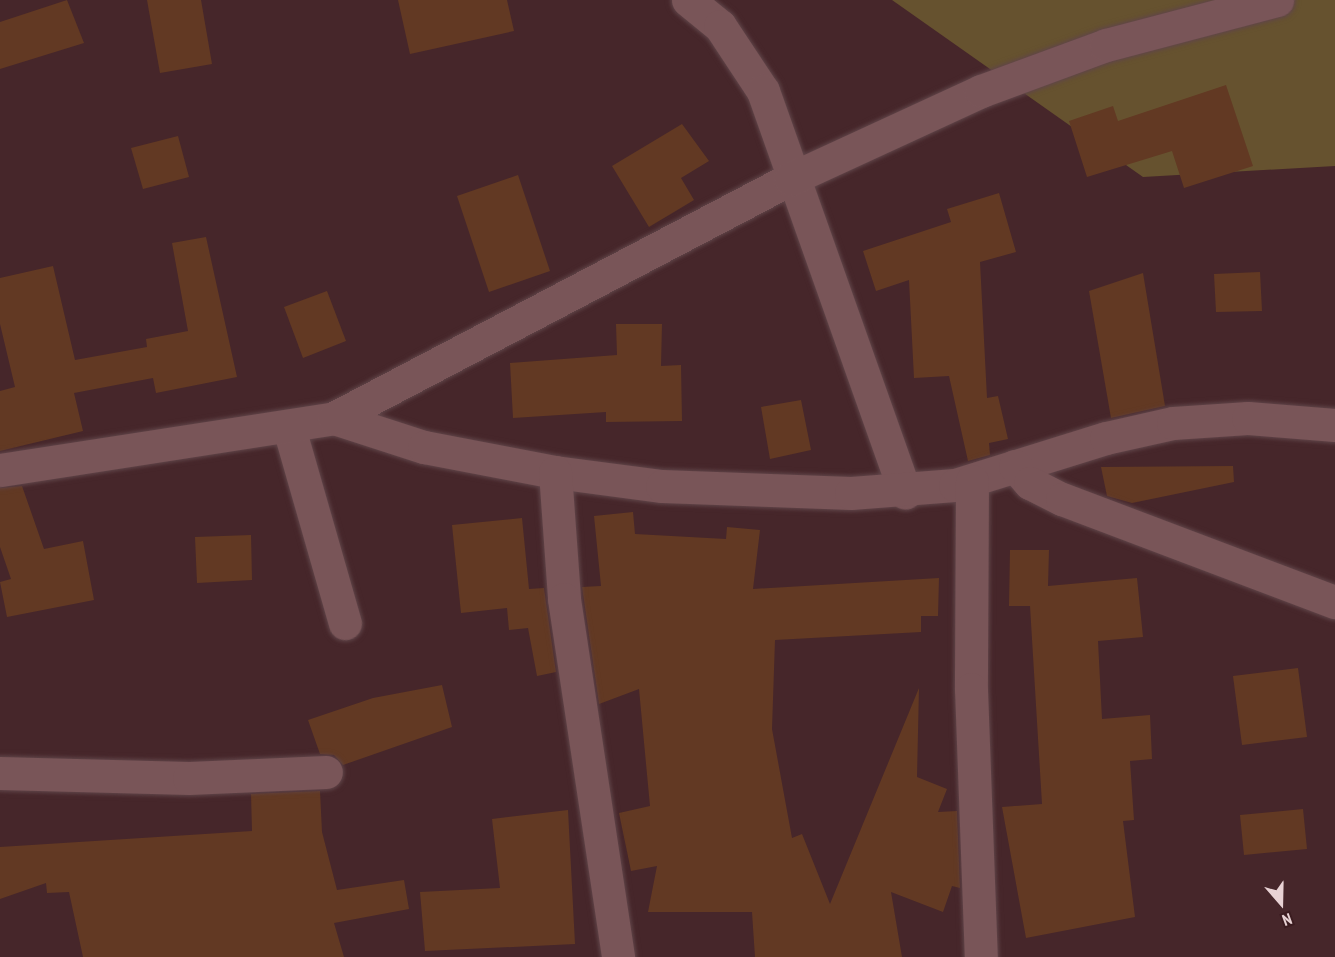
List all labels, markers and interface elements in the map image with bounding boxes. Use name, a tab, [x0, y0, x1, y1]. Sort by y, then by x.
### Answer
north arrow	[1251, 873, 1311, 933]
text: N	[1280, 909, 1295, 931]

